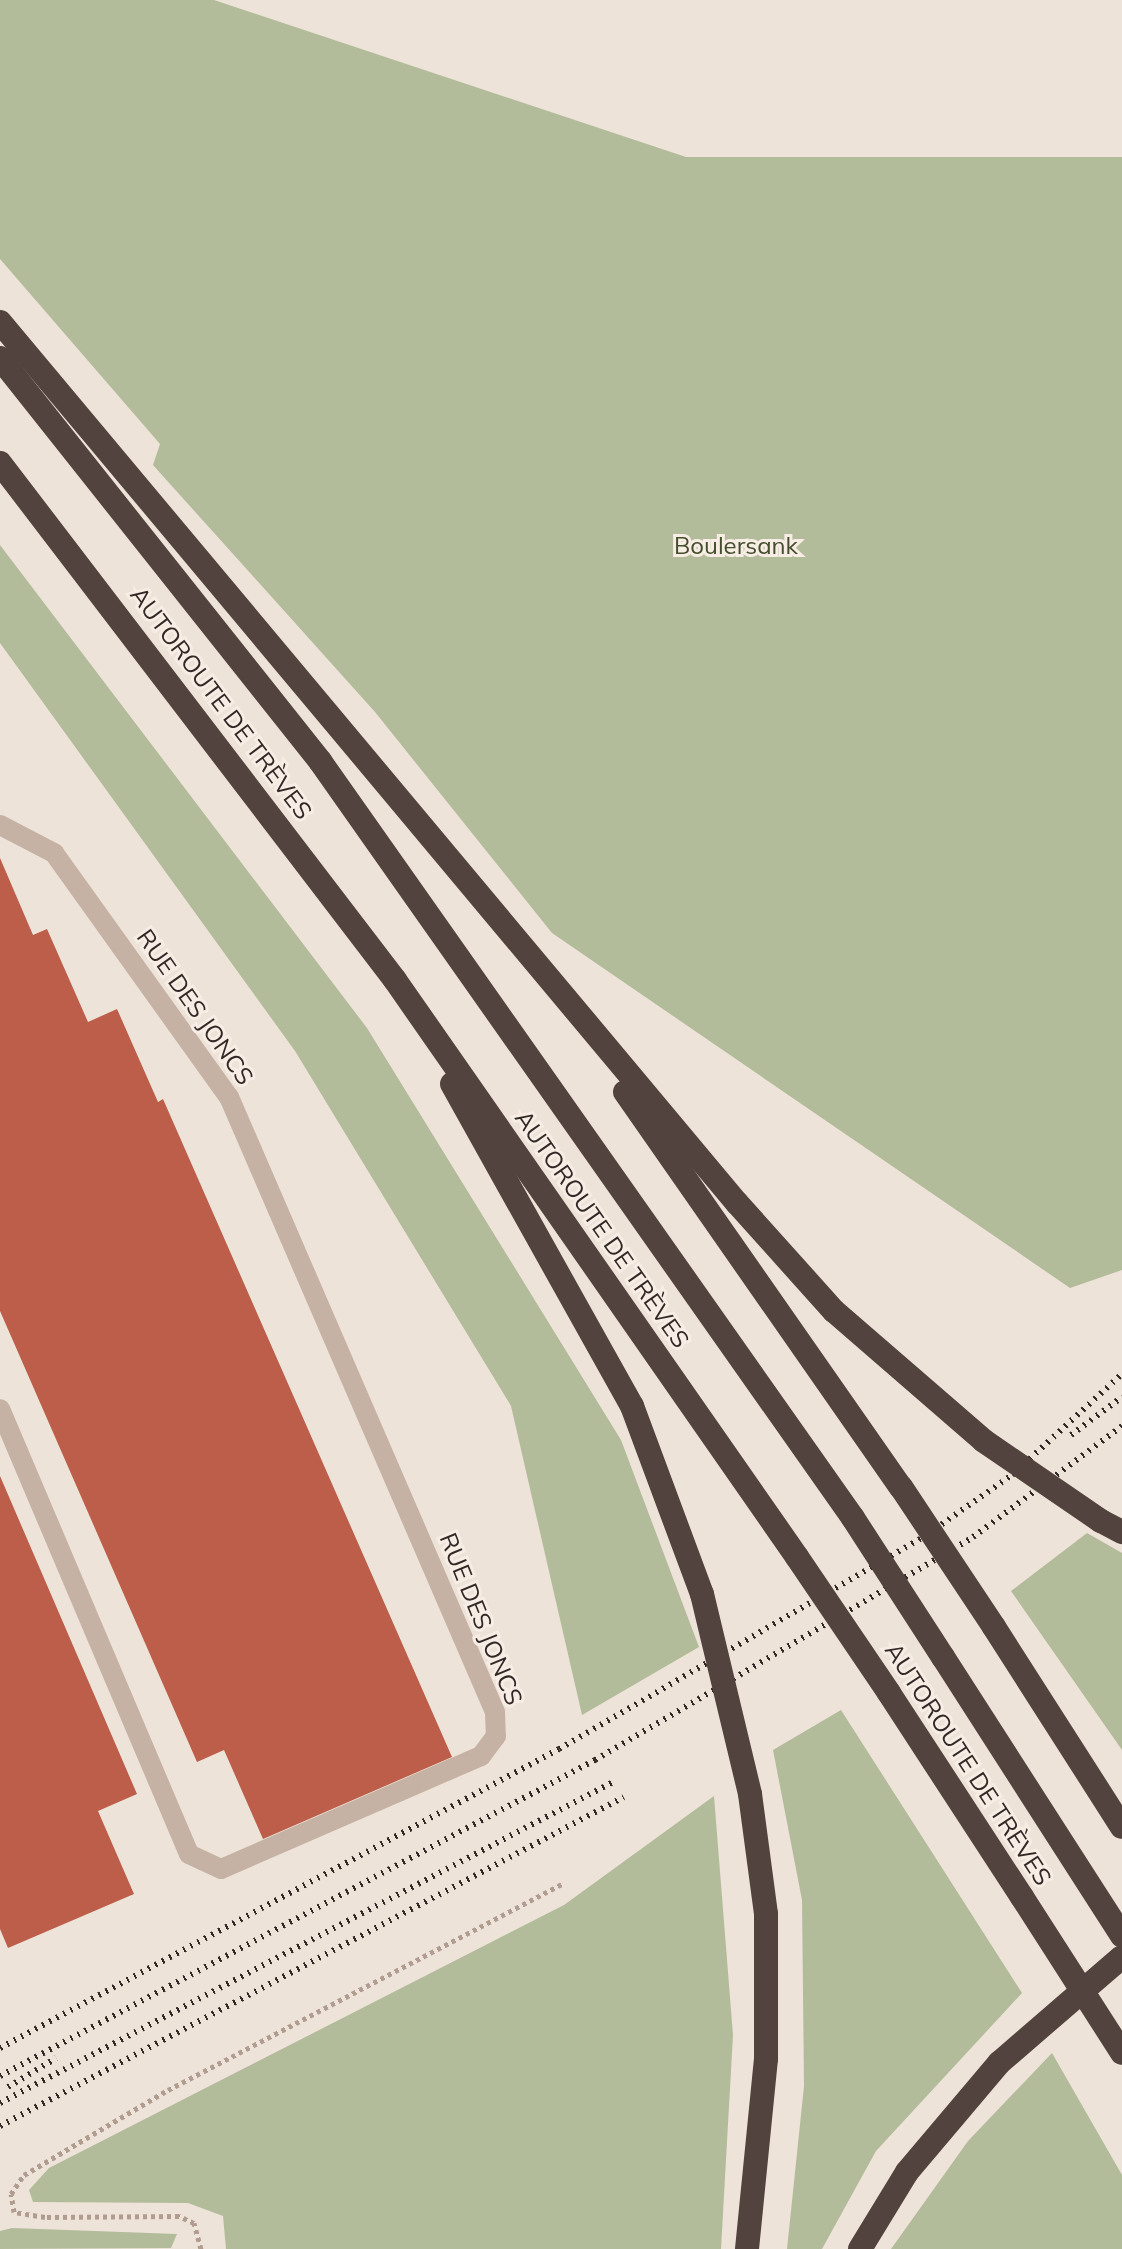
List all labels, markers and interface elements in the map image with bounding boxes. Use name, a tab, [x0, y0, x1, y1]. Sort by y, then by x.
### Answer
park label: Boulersank	[674, 532, 798, 560]
street label: AUTOROUTE DE TRÈVES	[124, 581, 318, 825]
street label: RUE DES JONCS	[131, 924, 259, 1090]
street label: AUTOROUTE DE TRÈVES	[509, 1105, 695, 1353]
street label: RUE DES JONCS	[433, 1529, 529, 1709]
street label: AUTOROUTE DE TRÈVES	[879, 1637, 1057, 1891]

